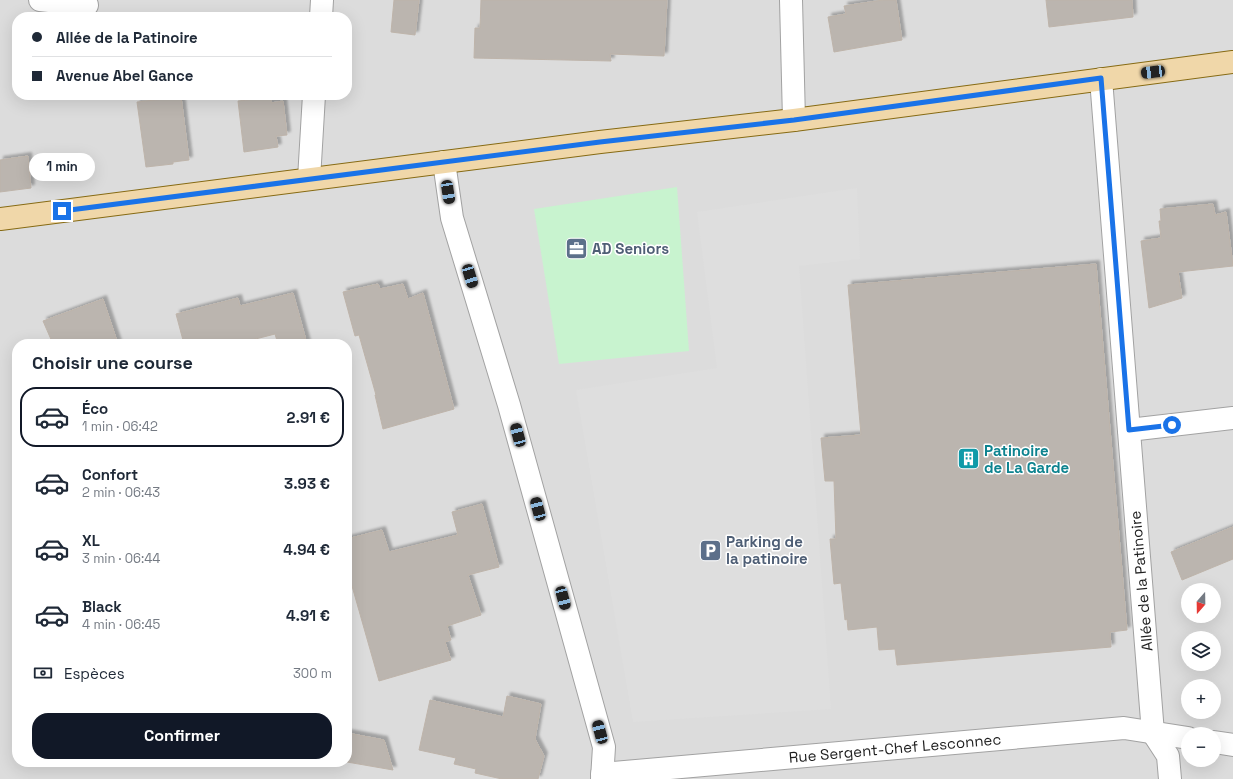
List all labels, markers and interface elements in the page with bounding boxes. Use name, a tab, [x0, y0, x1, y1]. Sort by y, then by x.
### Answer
text: Allée de la Patinoire	[56, 28, 198, 47]
car	[1140, 65, 1166, 79]
text: Avenue Abel Gance	[56, 66, 194, 85]
callout: 1 min	[29, 153, 95, 181]
text: 1 min	[46, 158, 78, 175]
car	[440, 179, 456, 205]
route end	[53, 202, 71, 220]
office icon: AD Seniors	[564, 235, 590, 261]
place label: AD Seniors	[592, 239, 669, 258]
car	[461, 263, 479, 289]
text: Choisir une course	[32, 351, 193, 374]
icon: car	[34, 399, 70, 435]
text: Éco	[82, 399, 108, 418]
text: 2.91 €	[287, 408, 330, 427]
route start	[1163, 416, 1181, 434]
text: 1 min · 06:42	[82, 418, 158, 435]
car	[509, 422, 527, 448]
place label: Patinoire de La Garde	[984, 441, 1069, 477]
building icon: Patinoire de La Garde	[955, 446, 981, 472]
icon: car	[34, 465, 70, 501]
text: Confort	[82, 465, 138, 484]
text: 3.93 €	[284, 474, 330, 493]
text: 2 min · 06:43	[82, 484, 160, 501]
car	[529, 496, 547, 522]
street label: Allée de la Patinoire	[1125, 510, 1157, 652]
icon: car	[34, 531, 70, 567]
text: XL	[82, 531, 100, 550]
place label: Parking de la patinoire	[726, 532, 808, 568]
parking icon: Parking de la patinoire	[698, 537, 724, 563]
text: 4.94 €	[283, 540, 330, 559]
text: 3 min · 06:44	[82, 550, 160, 567]
north arrow	[1181, 583, 1221, 623]
map controls	[1181, 583, 1221, 767]
car	[554, 585, 572, 611]
icon: car	[34, 597, 70, 633]
text: Black	[82, 597, 122, 616]
text: 4.91 €	[286, 606, 330, 625]
text: 4 min · 06:45	[82, 616, 160, 633]
button: layers	[1181, 631, 1221, 671]
icon: cash	[32, 662, 54, 684]
text: Espèces	[64, 664, 125, 683]
text: 300 m	[293, 665, 332, 682]
button: +	[1181, 679, 1221, 719]
button: Confirmer	[32, 713, 332, 759]
car	[591, 719, 609, 745]
button: −	[1181, 727, 1221, 767]
street label: Rue Sergent-Chef Lesconnec	[788, 729, 1002, 767]

